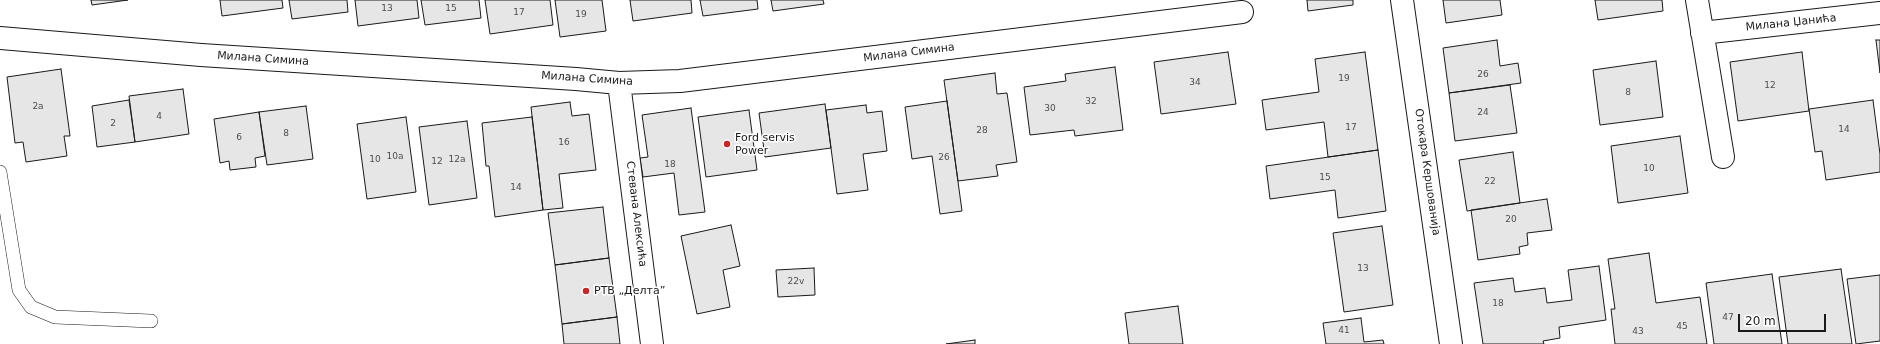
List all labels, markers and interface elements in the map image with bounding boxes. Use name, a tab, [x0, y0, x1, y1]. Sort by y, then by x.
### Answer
house number: 13	[381, 4, 393, 14]
house number: 15	[445, 4, 457, 14]
house number: 17	[513, 8, 525, 18]
house number: 19	[575, 10, 587, 20]
street label: Милана Џанића	[1745, 12, 1837, 34]
street label: Милана Симина	[863, 41, 955, 65]
street label: Милана Симина	[217, 49, 309, 69]
street label: Милана Симина	[541, 69, 633, 89]
house number: 26	[1477, 70, 1489, 80]
house number: 19	[1338, 74, 1350, 84]
house number: 34	[1189, 78, 1201, 88]
house number: 12	[1764, 81, 1776, 91]
house number: 8	[1625, 88, 1631, 98]
house number: 32	[1085, 97, 1097, 107]
house number: 2a	[32, 102, 44, 112]
house number: 30	[1044, 104, 1056, 114]
street label: Отокара Кершованија	[1412, 108, 1442, 236]
house number: 24	[1477, 108, 1489, 118]
house number: 4	[156, 112, 162, 122]
house number: 2	[110, 119, 116, 129]
house number: 17	[1345, 123, 1357, 133]
house number: 14	[1838, 125, 1850, 135]
house number: 28	[976, 126, 988, 136]
house number: 8	[283, 129, 289, 139]
place label: Ford servis Power	[735, 131, 795, 157]
house number: 6	[236, 133, 242, 143]
house number: 16	[558, 138, 570, 148]
marker: Ford servis Power	[722, 139, 732, 149]
house number: 10a	[387, 152, 403, 162]
house number: 26	[938, 153, 950, 163]
house number: 10	[369, 155, 381, 165]
house number: 12a	[449, 155, 465, 165]
house number: 12	[431, 157, 443, 167]
street label: Стевана Алексића	[623, 160, 649, 268]
house number: 18	[664, 160, 676, 170]
house number: 10	[1643, 164, 1655, 174]
house number: 15	[1319, 173, 1331, 183]
house number: 22	[1484, 177, 1496, 187]
house number: 14	[510, 183, 522, 193]
house number: 20	[1505, 215, 1517, 225]
house number: 13	[1357, 264, 1369, 274]
house number: 22v	[788, 277, 804, 287]
place label: РТВ „Делта”	[594, 284, 665, 298]
marker: РТВ „Делта”	[581, 286, 591, 296]
house number: 18	[1492, 299, 1504, 309]
scale bar	[1740, 306, 1828, 332]
house number: 47	[1722, 313, 1734, 323]
text: 20 m	[1745, 314, 1776, 328]
house number: 45	[1676, 322, 1688, 332]
house number: 41	[1338, 326, 1350, 336]
house number: 43	[1632, 327, 1644, 337]

